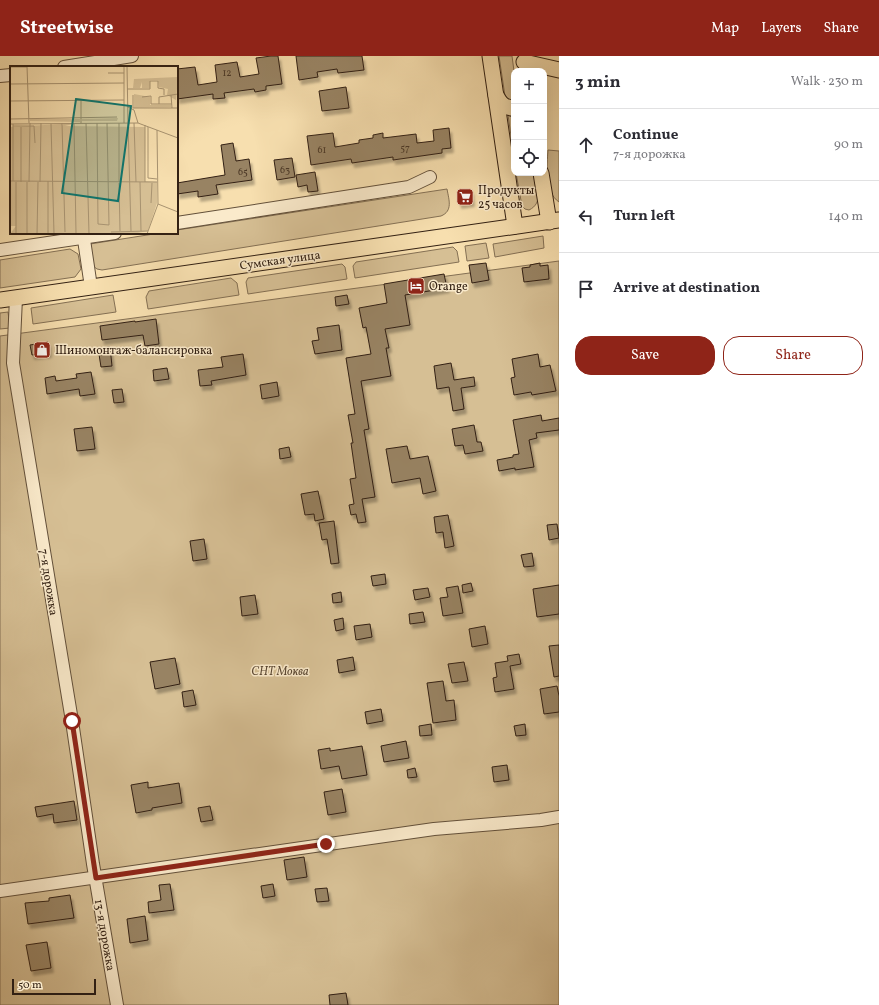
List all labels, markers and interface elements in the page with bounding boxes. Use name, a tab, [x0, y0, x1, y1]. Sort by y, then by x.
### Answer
text: Streetwise	[20, 15, 113, 41]
text: Map	[711, 19, 739, 38]
text: Layers	[761, 19, 801, 38]
text: Share	[823, 19, 859, 38]
inset map	[10, 66, 178, 234]
house number: 12	[222, 66, 232, 80]
map controls	[511, 68, 547, 176]
button: +	[511, 68, 547, 104]
text: 3 min	[575, 71, 621, 94]
text: Walk · 230 m	[791, 73, 863, 91]
button: −	[511, 104, 547, 140]
text: Continue	[613, 125, 678, 146]
icon: ahead	[575, 134, 597, 156]
text: 90 m	[834, 136, 863, 154]
button: locate	[511, 140, 547, 176]
house number: 57	[400, 141, 410, 155]
house number: 61	[318, 143, 327, 157]
text: 7-я дорожка	[613, 146, 686, 164]
house number: 63	[280, 163, 290, 177]
house number: 65	[238, 165, 248, 179]
place label: Продукты 25 часов	[478, 183, 535, 213]
supermarket icon: Продукты 25 часов	[455, 187, 475, 207]
icon: left	[575, 206, 597, 228]
text: Turn left	[613, 206, 675, 227]
text: 140 m	[829, 208, 863, 226]
street label: Сумская улица	[239, 247, 322, 275]
hotel icon: Orange	[406, 276, 426, 296]
icon: arrive	[575, 278, 597, 300]
text: Arrive at destination	[613, 278, 760, 299]
place label: Orange	[429, 279, 468, 295]
button: Save	[575, 336, 715, 375]
button: Share	[723, 336, 863, 375]
shop icon: Шиномонтаж-балансировка	[32, 340, 52, 360]
place label: Шиномонтаж-балансировка	[55, 343, 212, 359]
street label: 7-я дорожка	[35, 548, 61, 617]
park label: СНТ Моква	[251, 664, 309, 680]
route start	[63, 712, 81, 730]
route end	[317, 835, 335, 853]
street label: 13-я дорожка	[90, 898, 118, 972]
scale bar	[12, 977, 96, 996]
text: 50 m	[18, 978, 42, 993]

